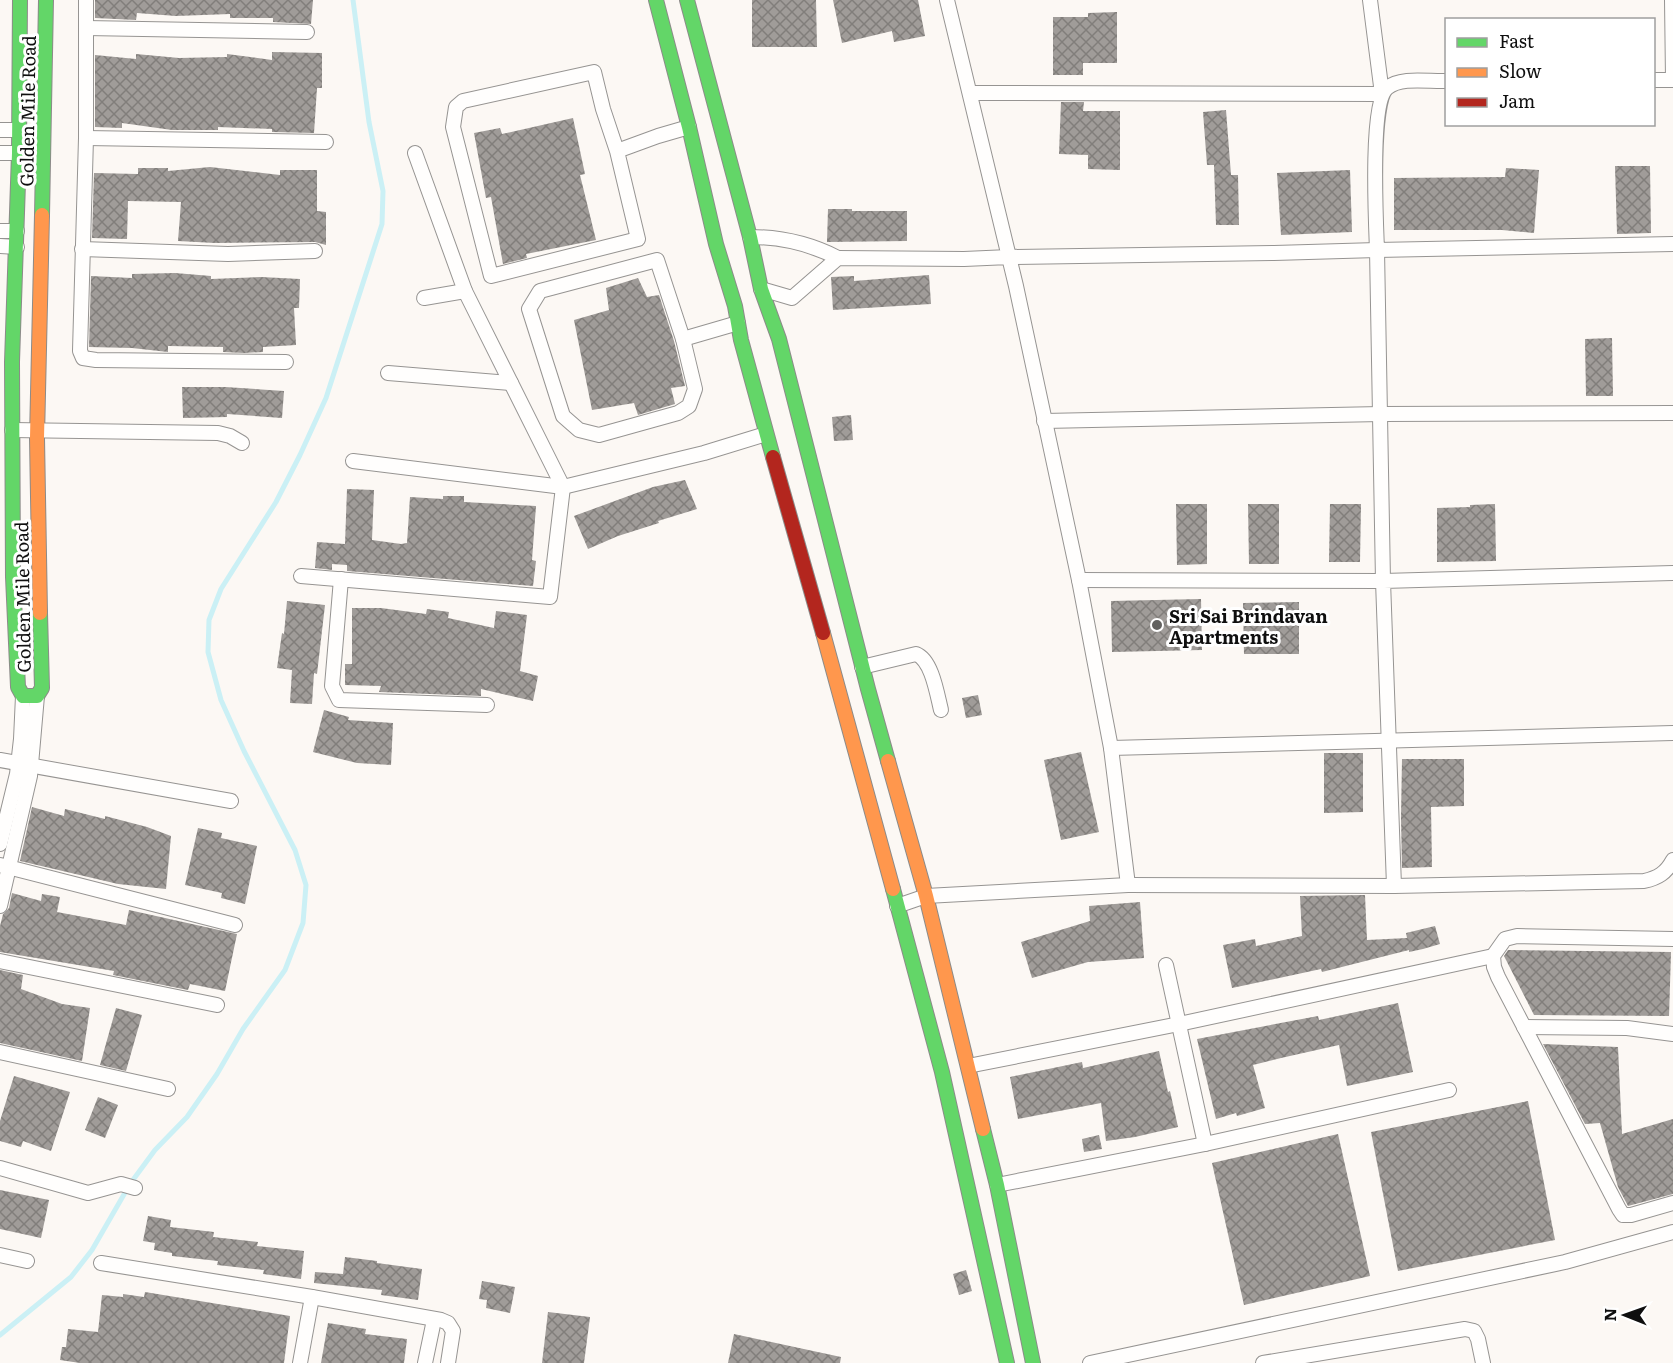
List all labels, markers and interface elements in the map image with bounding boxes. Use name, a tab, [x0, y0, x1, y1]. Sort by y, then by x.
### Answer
legend	[1445, 18, 1655, 126]
text: Fast	[1499, 27, 1535, 54]
street label: Golden Mile Road	[12, 35, 42, 187]
text: Slow	[1499, 57, 1542, 84]
text: Jam	[1499, 87, 1535, 114]
street label: Golden Mile Road	[7, 521, 37, 673]
place label: Sri Sai Brindavan Apartments	[1169, 602, 1328, 650]
marker: Sri Sai Brindavan Apartments	[1150, 618, 1164, 632]
north arrow	[1595, 1285, 1655, 1345]
text: N	[1597, 1308, 1621, 1322]

